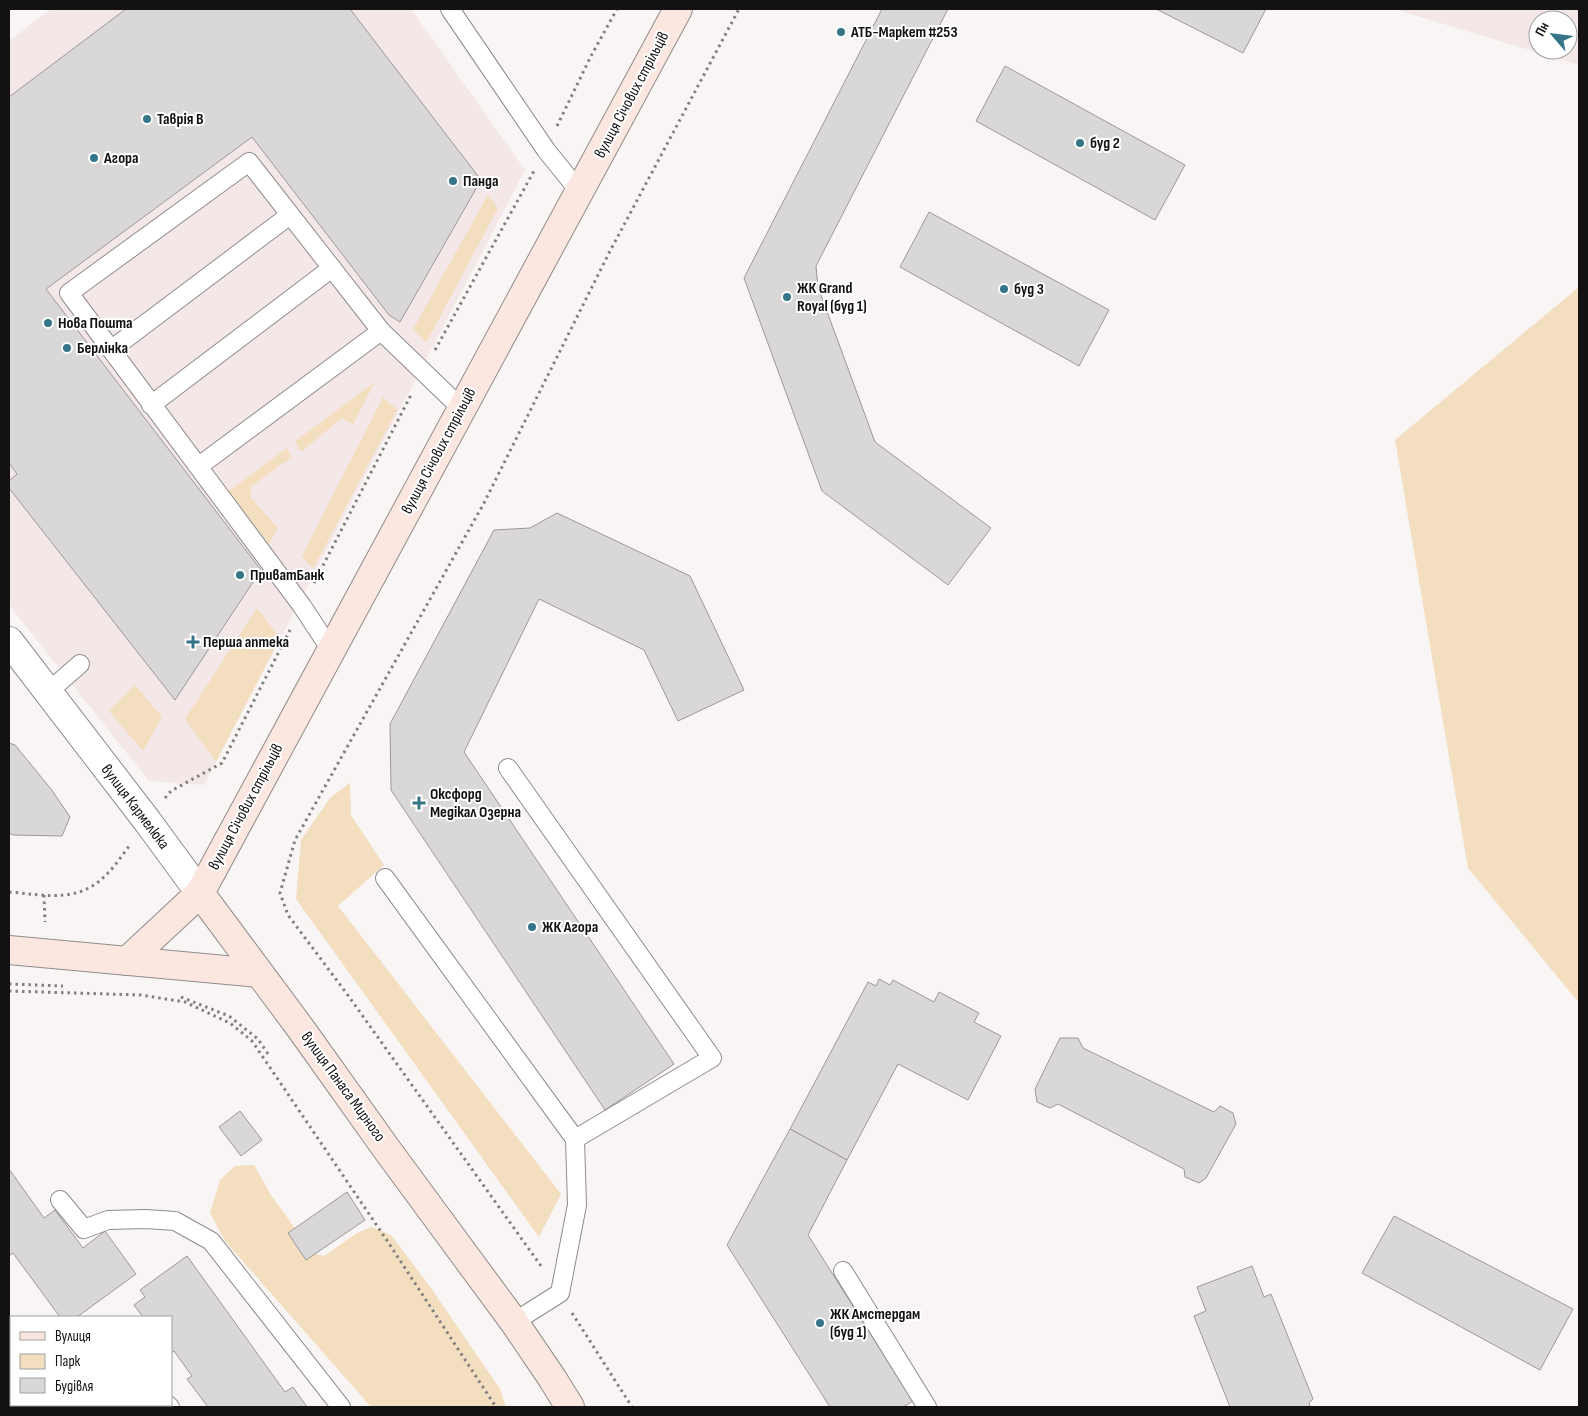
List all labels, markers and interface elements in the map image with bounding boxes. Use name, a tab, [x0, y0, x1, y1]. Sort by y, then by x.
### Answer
north arrow	[1528, 10, 1578, 60]
text: Пн	[1531, 19, 1553, 39]
place label: АТБ-Маркет #253	[850, 23, 958, 42]
marker: АТБ-Маркет #253	[835, 26, 847, 38]
street label: вулиця Січових стрільців	[591, 29, 673, 161]
place label: Таврія В	[157, 110, 204, 129]
marker: Таврія В	[141, 113, 153, 125]
place label: буд 2	[1090, 134, 1120, 153]
marker: буд 2	[1074, 137, 1086, 149]
place label: Агора	[103, 149, 139, 168]
marker: Агора	[88, 152, 100, 164]
place label: Панда	[463, 172, 499, 191]
marker: Панда	[447, 175, 459, 187]
place label: ЖК Grand Royal (буд 1)	[797, 279, 867, 316]
place label: буд 3	[1014, 280, 1044, 299]
marker: буд 3	[998, 283, 1010, 295]
marker: ЖК Grand Royal (буд 1)	[781, 291, 793, 303]
place label: Нова Пошта	[58, 314, 133, 333]
marker: Нова Пошта	[42, 317, 54, 329]
place label: Берлінка	[77, 339, 128, 358]
marker: Берлінка	[61, 342, 73, 354]
street label: вулиця Січових стрільців	[398, 385, 480, 517]
place label: ПриватБанк	[250, 566, 325, 585]
marker: ПриватБанк	[234, 569, 246, 581]
place label: Перша аптека	[203, 633, 289, 652]
marker: Перша аптека	[187, 636, 199, 648]
street label: вулиця Січових стрільців	[205, 741, 287, 873]
street label: вулиця Кармелюка	[97, 761, 173, 853]
place label: Оксфорд Медікал Озерна	[430, 785, 521, 822]
marker: Оксфорд Медікал Озерна	[412, 796, 426, 810]
place label: ЖК Агора	[542, 918, 598, 937]
marker: ЖК Агора	[526, 921, 538, 933]
street label: вулиця Панаса Мирного	[297, 1028, 389, 1146]
place label: ЖК Амстердам (буд 1)	[830, 1305, 920, 1342]
legend	[10, 1316, 172, 1406]
marker: ЖК Амстердам (буд 1)	[814, 1317, 826, 1329]
text: Вулиця	[55, 1327, 91, 1346]
text: Парк	[55, 1352, 81, 1371]
text: Будівля	[55, 1377, 94, 1396]

